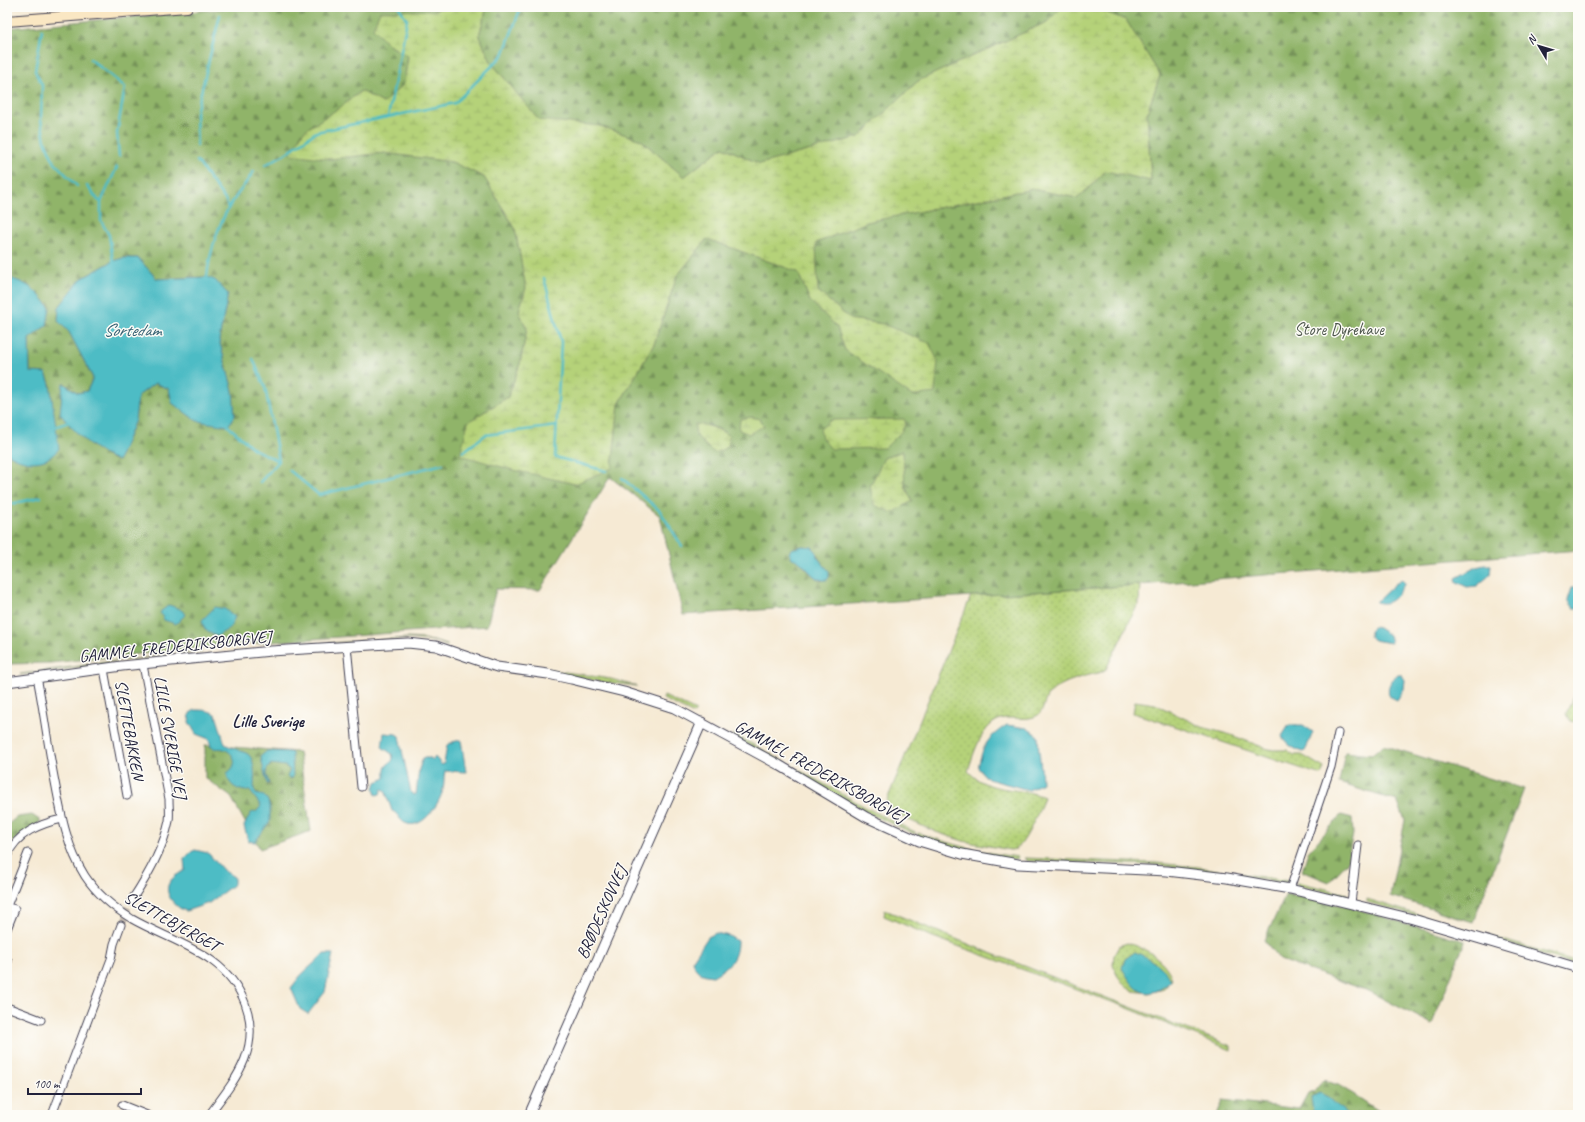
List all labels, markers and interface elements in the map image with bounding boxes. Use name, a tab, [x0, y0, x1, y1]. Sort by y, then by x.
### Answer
north arrow	[1519, 26, 1559, 66]
text: N	[1524, 31, 1540, 47]
water label: Sortedam	[103, 319, 163, 341]
park label: Store Dyrehave	[1294, 319, 1385, 340]
street label: GAMMEL FREDERIKSBORGVEJ	[78, 626, 275, 667]
street label: LILLE SVERIGE VEJ	[149, 674, 192, 803]
street label: SLETTEBAKKEN	[110, 678, 149, 784]
district label: Lille Sverige	[232, 710, 306, 732]
street label: GAMMEL FREDERIKSBORGVEJ	[731, 715, 913, 829]
street label: BRØDESKOVVEJ	[572, 860, 632, 962]
street label: SLETTEBJERGET	[120, 887, 227, 958]
scale bar	[28, 1070, 141, 1096]
text: 100 m	[34, 1076, 61, 1092]

